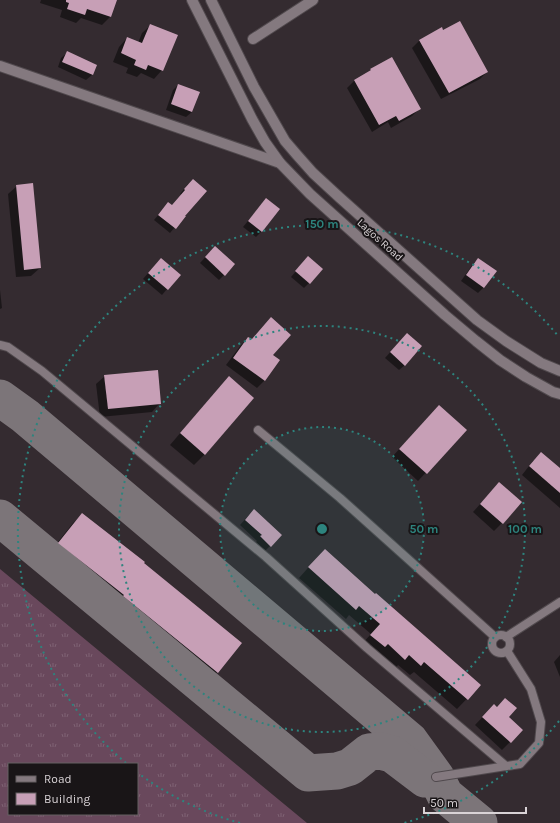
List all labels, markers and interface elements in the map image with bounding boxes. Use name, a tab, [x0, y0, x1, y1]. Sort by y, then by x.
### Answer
street label: Lagos Road	[354, 216, 406, 264]
text: 150 m	[305, 217, 339, 231]
centre of rings	[315, 522, 329, 536]
text: 50 m	[410, 522, 439, 536]
text: 100 m	[508, 522, 542, 536]
legend	[8, 763, 138, 815]
text: Road	[44, 772, 72, 786]
scale bar	[424, 789, 526, 815]
text: Building	[44, 792, 91, 806]
text: 50 m	[430, 796, 458, 810]

